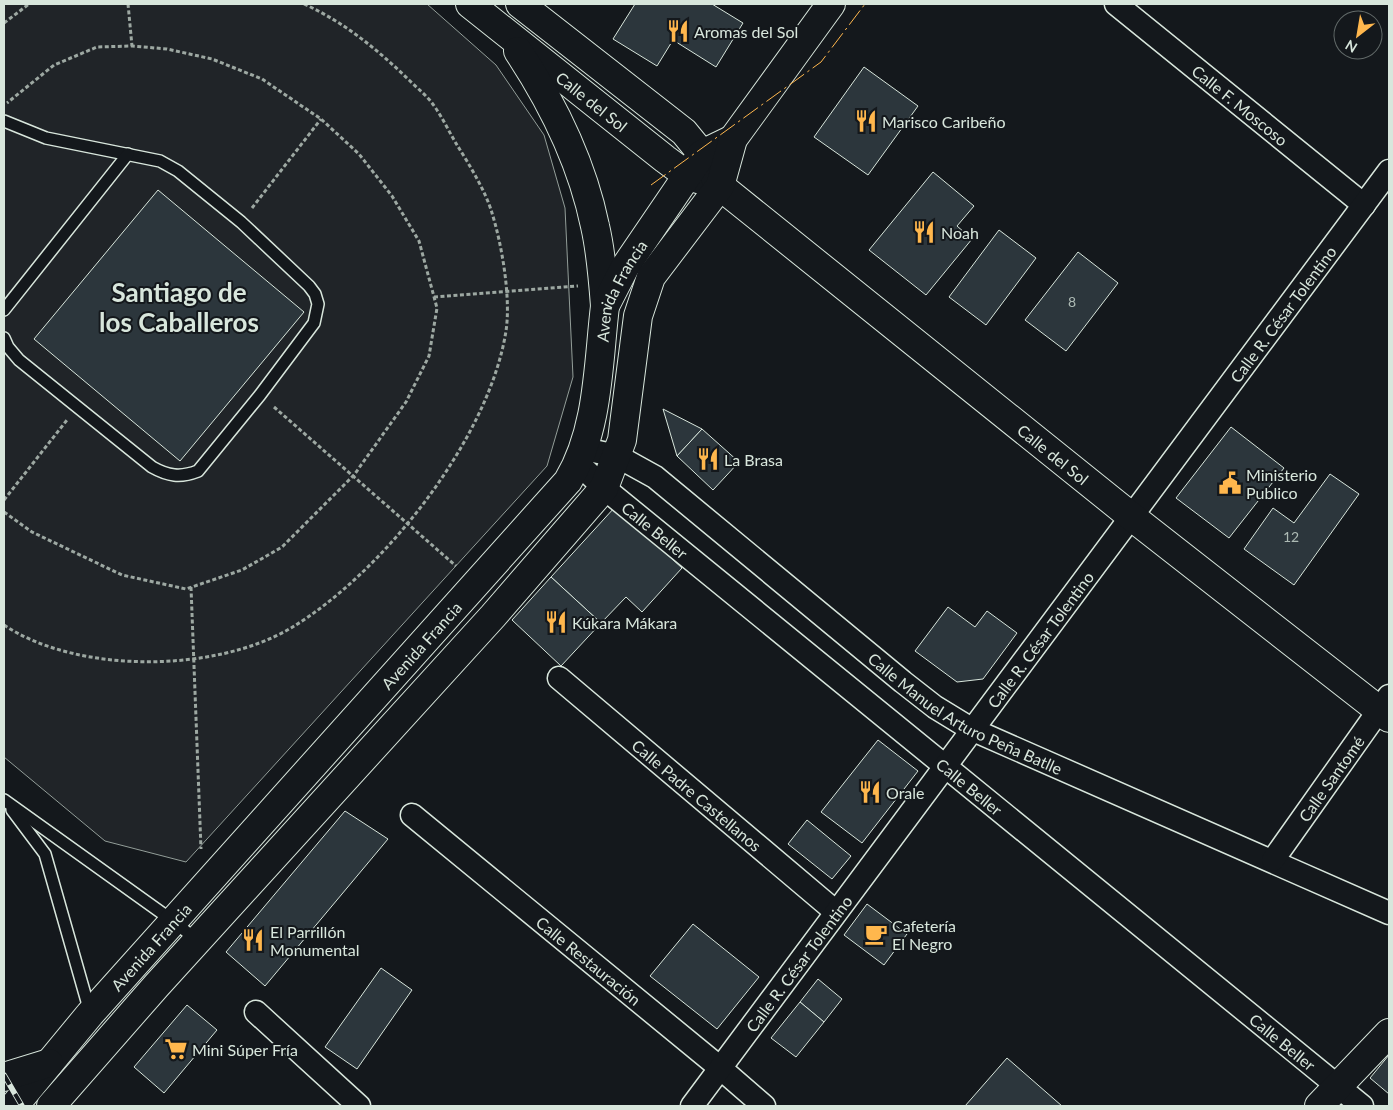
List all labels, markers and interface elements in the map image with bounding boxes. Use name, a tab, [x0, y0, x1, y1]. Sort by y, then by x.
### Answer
north arrow	[1333, 10, 1383, 60]
restaurant icon: Aromas del Sol	[665, 18, 691, 44]
place label: Aromas del Sol	[694, 22, 798, 41]
text: N	[1342, 37, 1360, 57]
street label: Calle F. Moscoso	[1189, 60, 1292, 149]
street label: Calle del Sol	[553, 67, 632, 135]
restaurant icon: Marisco Caribeño	[853, 108, 879, 134]
place label: Marisco Caribeño	[882, 112, 1006, 131]
restaurant icon: Noah	[911, 219, 937, 245]
place label: Noah	[941, 223, 979, 242]
street label: Avenida Francia	[592, 236, 650, 343]
street label: Calle R. César Tolentino	[1226, 242, 1339, 386]
district label: Santiago de los Caballeros	[99, 276, 259, 338]
house number: 8	[1068, 293, 1076, 310]
street label: Calle del Sol	[1014, 420, 1093, 488]
restaurant icon: La Brasa	[695, 446, 721, 472]
place label: La Brasa	[724, 450, 783, 469]
place label: Ministerio Publico	[1246, 465, 1317, 502]
public building icon: Ministerio Publico	[1217, 470, 1243, 496]
street label: Calle Beller	[618, 497, 692, 562]
house number: 12	[1283, 528, 1299, 545]
street label: Calle R. César Tolentino	[983, 567, 1097, 711]
street label: Avenida Francia	[377, 597, 465, 693]
restaurant icon: Kúkara Mákara	[543, 609, 569, 635]
place label: Kúkara Mákara	[572, 613, 677, 632]
street label: Calle Manuel Arturo Peña Batlle	[865, 648, 1065, 778]
street label: Calle Santomé	[1294, 732, 1368, 825]
street label: Calle Padre Castellanos	[629, 735, 766, 855]
street label: Calle Beller	[933, 754, 1007, 819]
restaurant icon: Orale	[857, 779, 883, 805]
place label: Orale	[886, 783, 925, 802]
street label: Calle R. César Tolentino	[741, 891, 855, 1035]
street label: Avenida Francia	[106, 899, 195, 994]
street label: Calle Restauración	[533, 912, 645, 1009]
place label: Cafetería El Negro	[892, 916, 956, 953]
cafe icon: Cafetería El Negro	[863, 921, 889, 947]
place label: El Parrillón Monumental	[270, 922, 359, 959]
restaurant icon: El Parrillón Monumental	[240, 927, 266, 953]
street label: Calle Beller	[1246, 1009, 1320, 1074]
supermarket icon: Mini Súper Fría	[163, 1036, 189, 1062]
place label: Mini Súper Fría	[192, 1040, 298, 1059]

